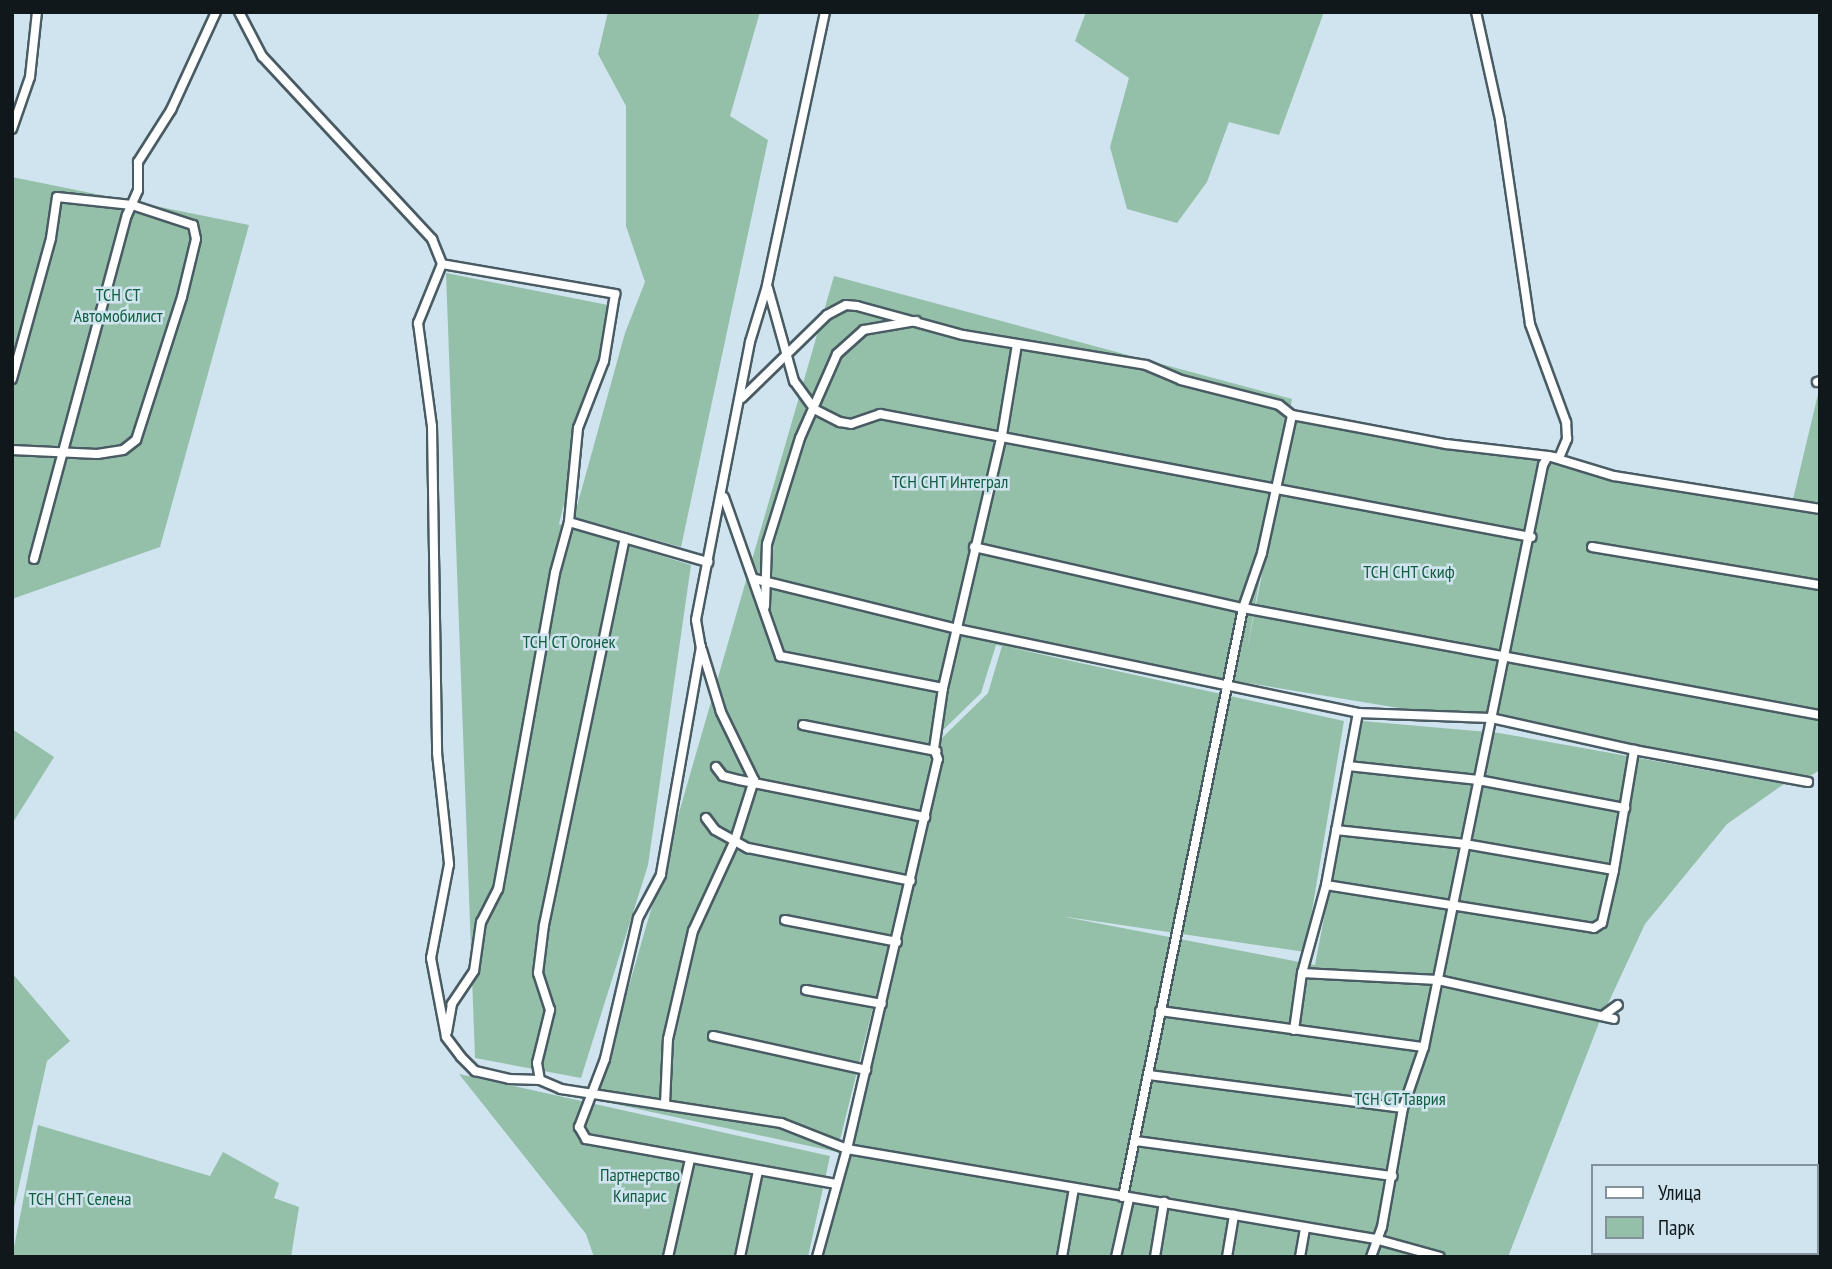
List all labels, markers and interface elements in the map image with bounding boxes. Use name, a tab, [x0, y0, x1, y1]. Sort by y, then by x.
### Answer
park label: ТСН СТ Автомобилист	[73, 285, 163, 328]
park label: ТСН СНТ Интеграл	[891, 471, 1009, 493]
park label: ТСН СНТ Скиф	[1363, 561, 1455, 583]
park label: ТСН СТ Огонек	[522, 631, 616, 653]
park label: ТСН СТ Таврия	[1354, 1088, 1446, 1110]
legend	[1590, 1164, 1818, 1255]
park label: Партнерство Кипарис	[600, 1165, 680, 1208]
text: Улица	[1658, 1179, 1701, 1206]
park label: ТСН СНТ Селена	[28, 1188, 132, 1210]
text: Парк	[1658, 1214, 1695, 1241]

